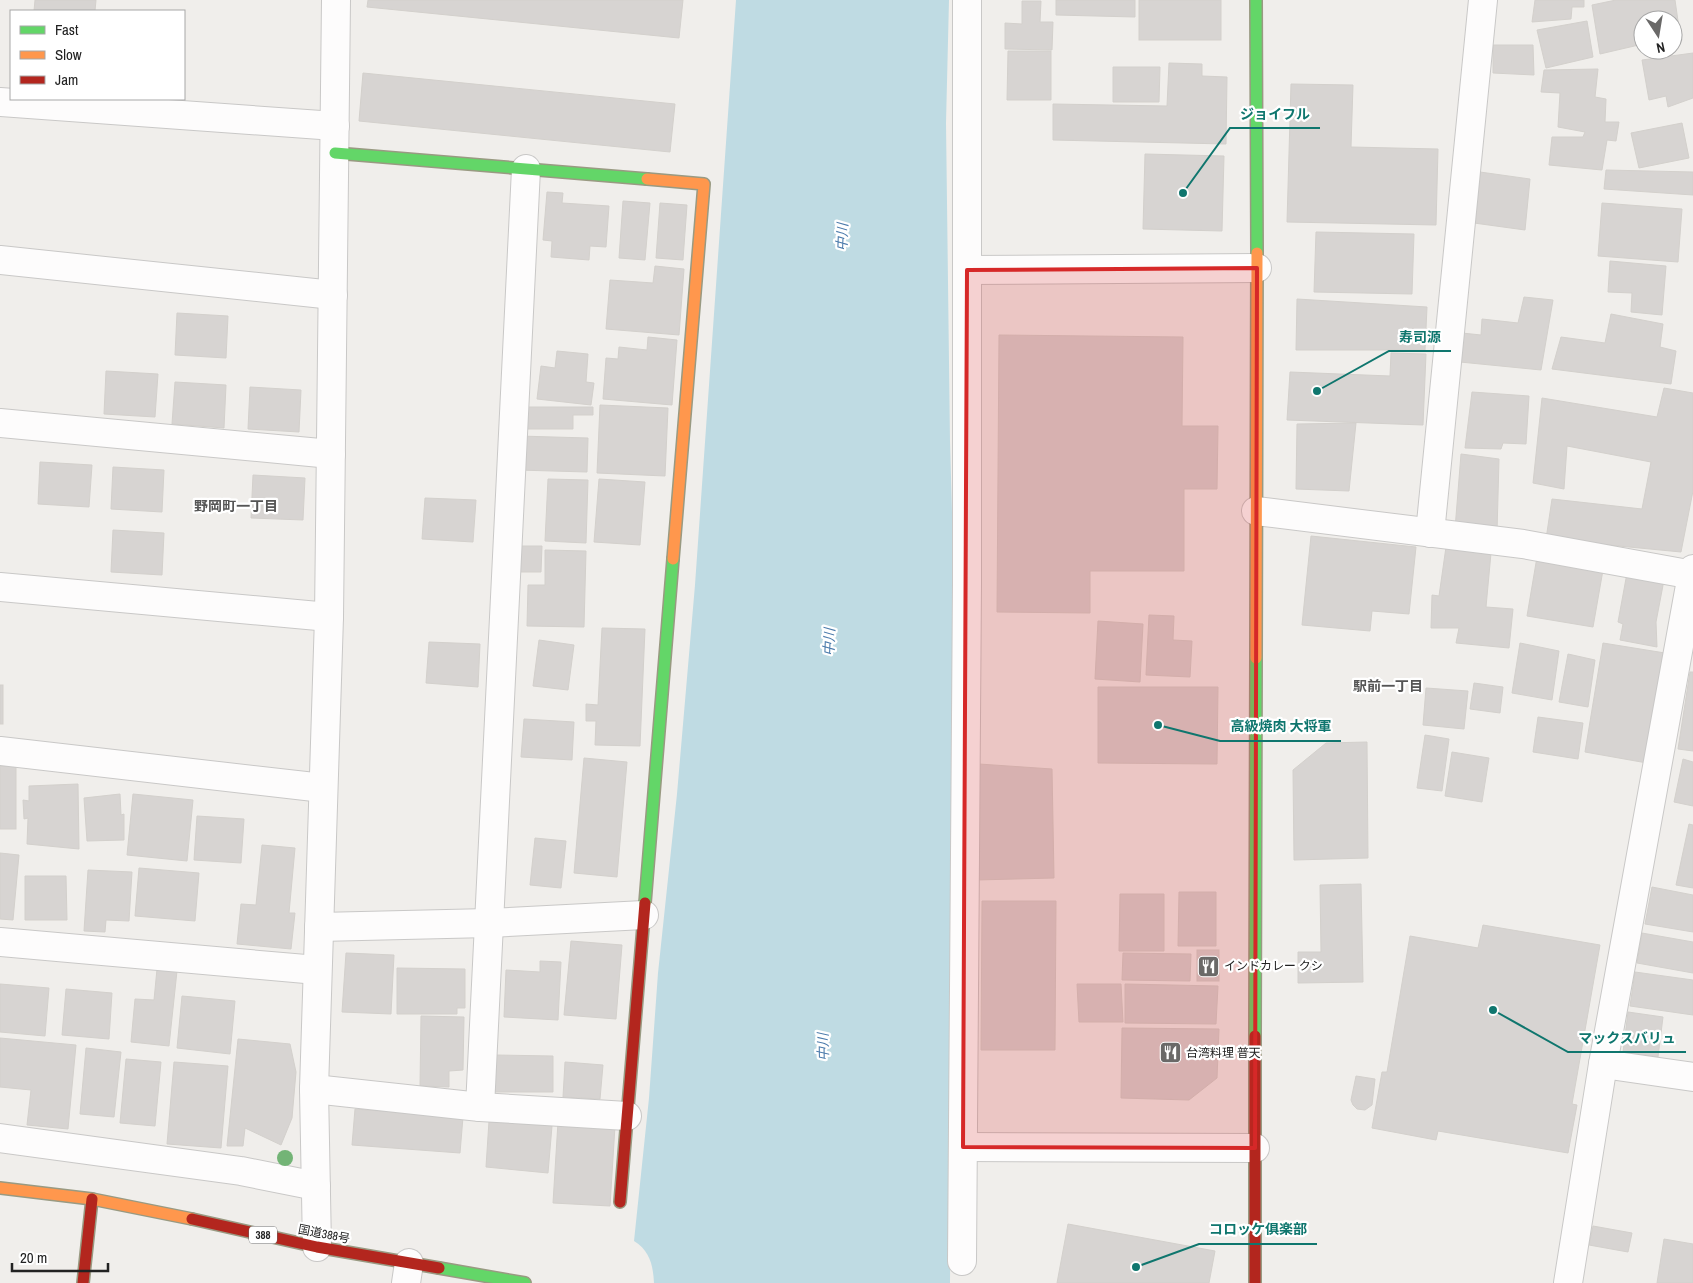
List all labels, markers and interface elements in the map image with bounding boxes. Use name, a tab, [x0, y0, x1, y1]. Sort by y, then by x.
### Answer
legend	[10, 10, 185, 100]
north arrow	[1633, 10, 1683, 60]
text: Fast	[55, 19, 79, 40]
text: N	[1655, 38, 1667, 57]
text: Slow	[55, 44, 82, 65]
text: Jam	[55, 69, 78, 90]
callout: ジョイフル	[1230, 99, 1320, 128]
text: ジョイフル	[1240, 105, 1310, 123]
water label: 中川	[833, 221, 852, 251]
callout: 寿司源	[1389, 322, 1451, 351]
text: 寿司源	[1399, 328, 1441, 346]
district label: 野岡町一丁目	[194, 497, 278, 515]
water label: 中川	[820, 626, 839, 656]
district label: 駅前一丁目	[1353, 677, 1423, 695]
callout: 高級焼肉 大将軍	[1220, 712, 1341, 741]
text: 高級焼肉 大将軍	[1230, 717, 1332, 735]
restaurant icon: インドカレー クシ	[1196, 954, 1220, 978]
place label: インドカレー クシ	[1224, 958, 1323, 974]
callout: マックスバリュ	[1568, 1023, 1686, 1052]
text: マックスバリュ	[1578, 1029, 1676, 1047]
water label: 中川	[814, 1031, 832, 1061]
restaurant icon: 台湾料理 普天	[1158, 1041, 1182, 1065]
place label: 台湾料理 普天	[1186, 1045, 1261, 1061]
callout: コロッケ俱楽部	[1199, 1215, 1317, 1244]
text: コロッケ俱楽部	[1209, 1220, 1307, 1238]
street label: 国道388号	[297, 1221, 351, 1247]
road number: 388	[249, 1226, 277, 1244]
scale bar	[12, 1240, 109, 1272]
text: 20 m	[20, 1247, 47, 1268]

